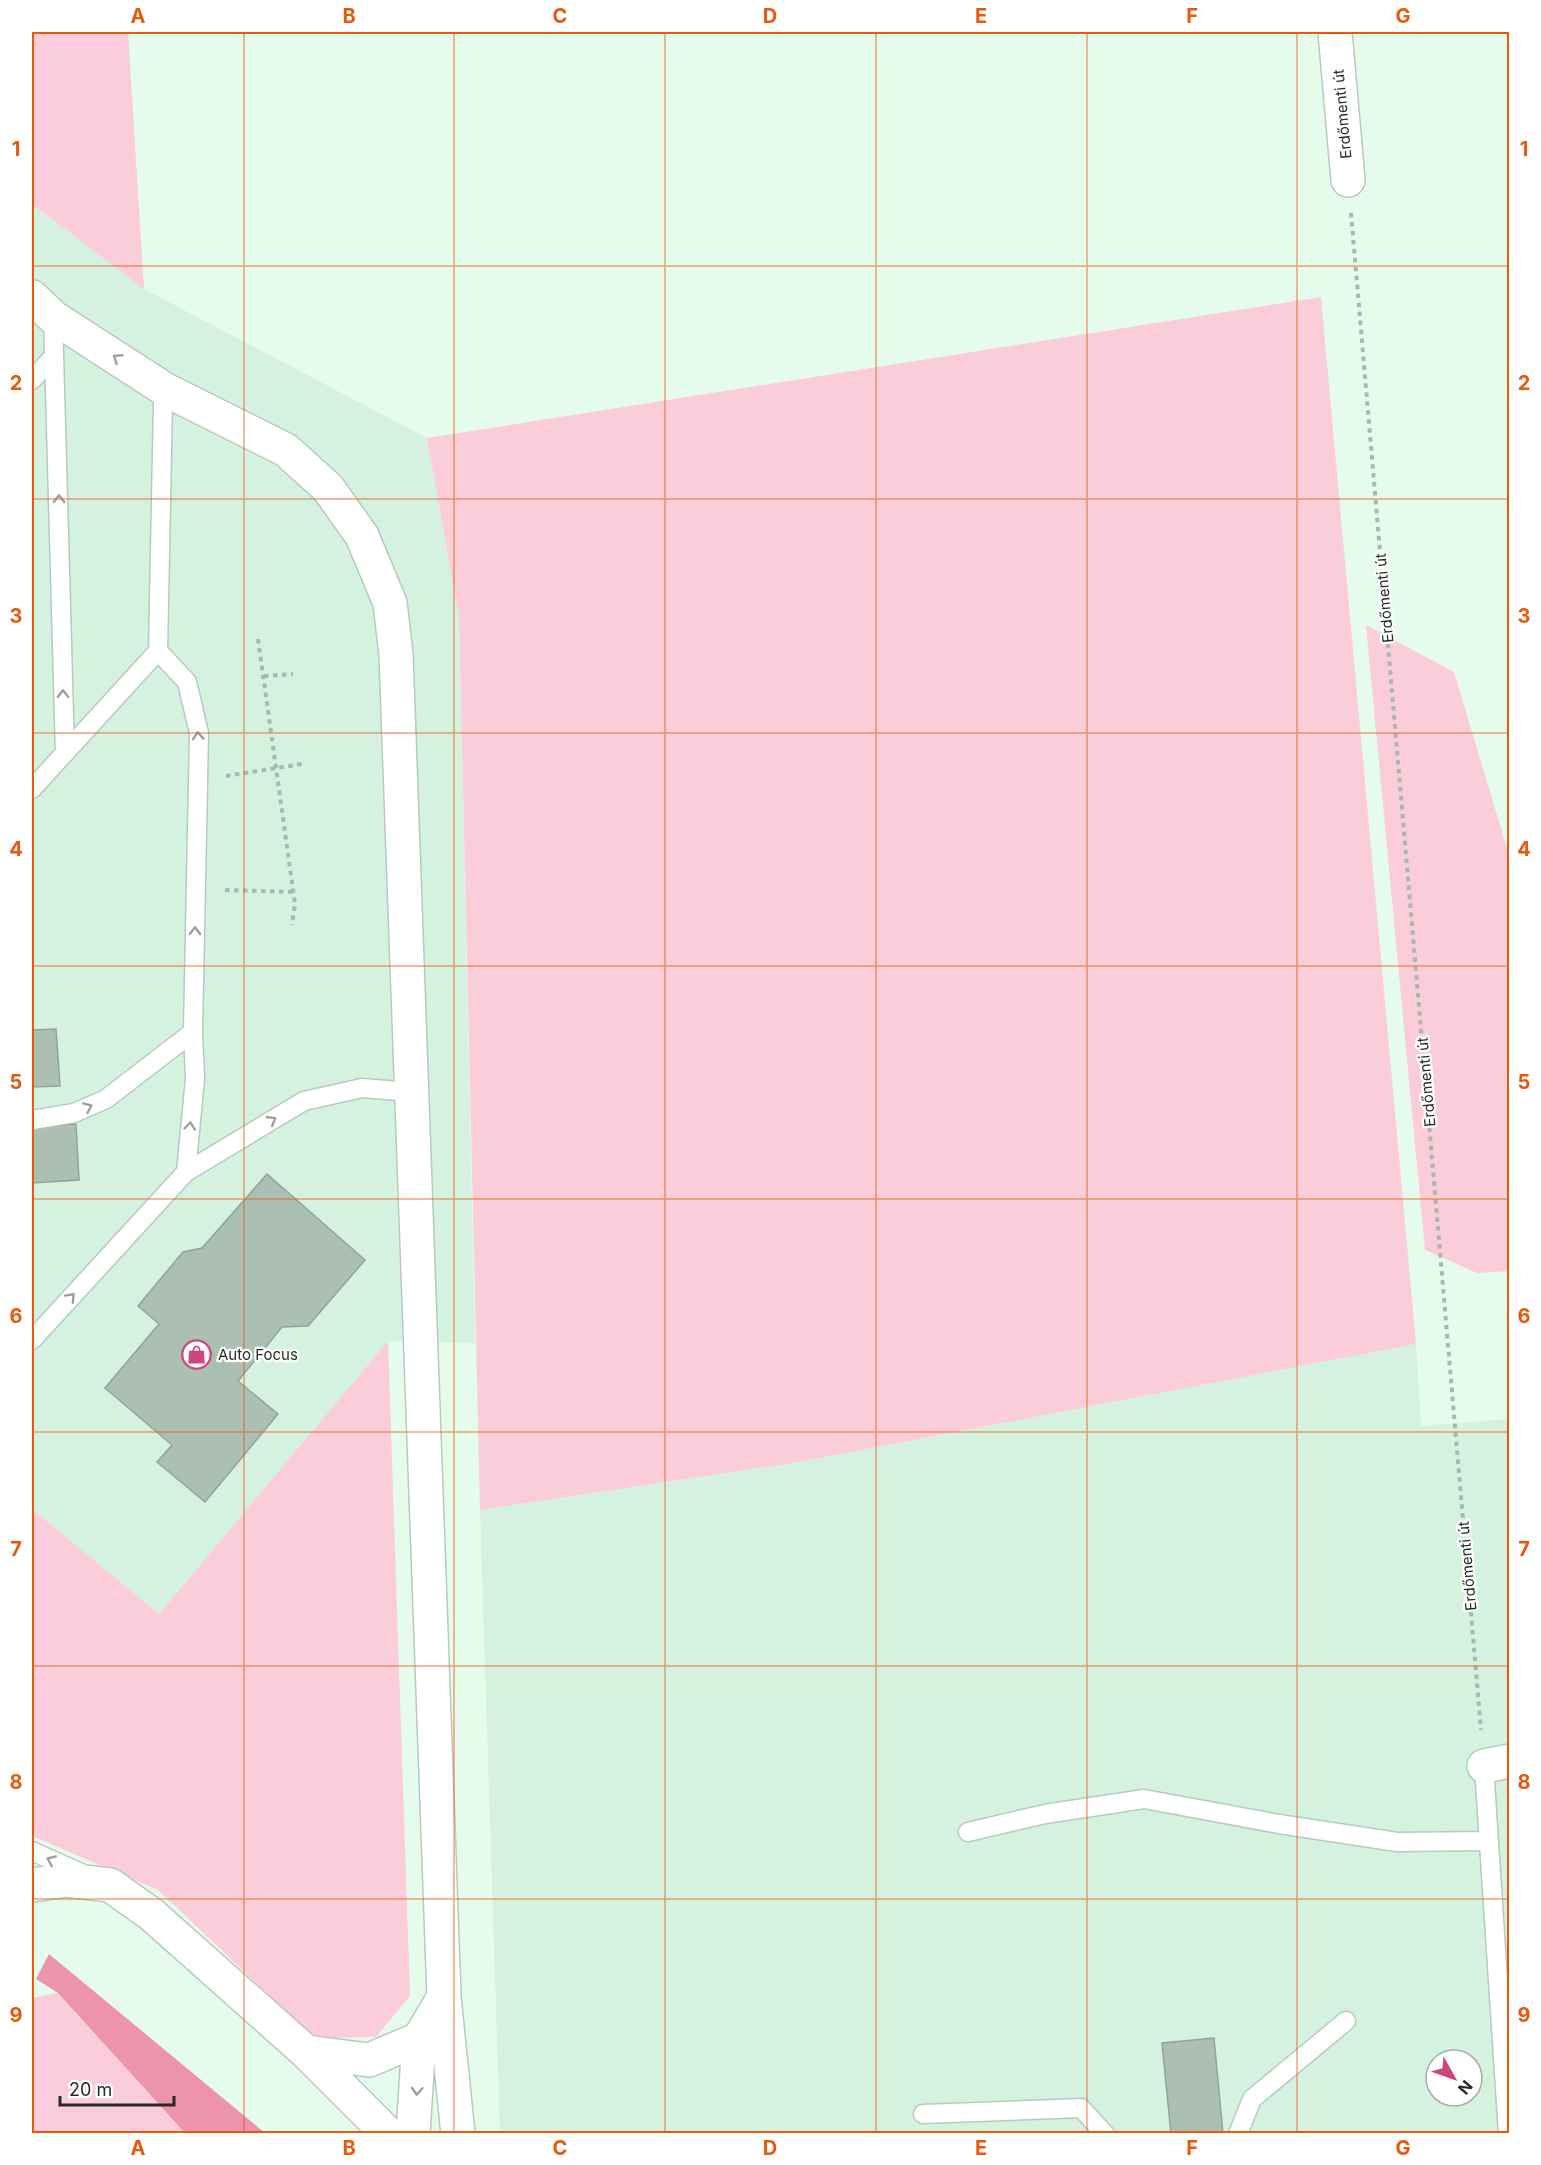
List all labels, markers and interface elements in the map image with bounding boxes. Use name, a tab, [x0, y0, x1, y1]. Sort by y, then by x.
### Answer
text: A	[131, 4, 146, 28]
text: B	[342, 4, 356, 28]
text: C	[553, 4, 567, 28]
text: D	[763, 4, 777, 28]
text: E	[975, 4, 987, 28]
text: F	[1186, 4, 1198, 28]
text: G	[1395, 4, 1411, 28]
street label: Erdőmenti út	[1329, 68, 1355, 160]
text: 1	[12, 137, 20, 161]
text: 1	[1520, 137, 1528, 161]
one-way arrow	[113, 354, 123, 366]
text: 2	[10, 371, 22, 395]
text: 2	[1518, 371, 1530, 395]
one-way arrow	[53, 495, 65, 504]
street label: Erdőmenti út	[1371, 552, 1397, 644]
text: 3	[10, 604, 22, 628]
text: 3	[1518, 604, 1530, 628]
one-way arrow	[57, 690, 69, 699]
one-way arrow	[192, 732, 205, 741]
text: 4	[9, 837, 23, 861]
text: 4	[1517, 837, 1531, 861]
one-way arrow	[189, 927, 201, 936]
street label: Erdőmenti út	[1413, 1036, 1439, 1128]
text: 5	[10, 1070, 22, 1094]
text: 5	[1518, 1070, 1530, 1094]
one-way arrow	[82, 1102, 93, 1114]
one-way arrow	[266, 1116, 276, 1128]
one-way arrow	[184, 1121, 196, 1130]
one-way arrow	[64, 1293, 75, 1304]
text: 6	[10, 1304, 23, 1328]
text: 6	[1518, 1304, 1531, 1328]
shop icon: Auto Focus	[181, 1338, 213, 1370]
place label: Auto Focus	[218, 1345, 298, 1364]
street label: Erdőmenti út	[1454, 1520, 1480, 1612]
text: 7	[10, 1537, 22, 1561]
text: 7	[1518, 1537, 1530, 1561]
text: 8	[9, 1770, 23, 1794]
text: 8	[1517, 1770, 1531, 1794]
one-way arrow	[47, 1855, 58, 1867]
text: 9	[10, 2003, 23, 2027]
text: 9	[1518, 2003, 1531, 2027]
north arrow	[1424, 2048, 1484, 2108]
scale bar	[60, 2069, 174, 2107]
text: N	[1454, 2077, 1477, 2099]
text: 20 m	[69, 2079, 112, 2100]
one-way arrow	[411, 2087, 424, 2096]
text: A	[131, 2136, 146, 2160]
text: B	[342, 2136, 356, 2160]
text: C	[553, 2136, 567, 2160]
text: D	[763, 2136, 777, 2160]
text: E	[975, 2136, 987, 2160]
text: F	[1186, 2136, 1198, 2160]
text: G	[1395, 2136, 1411, 2160]

